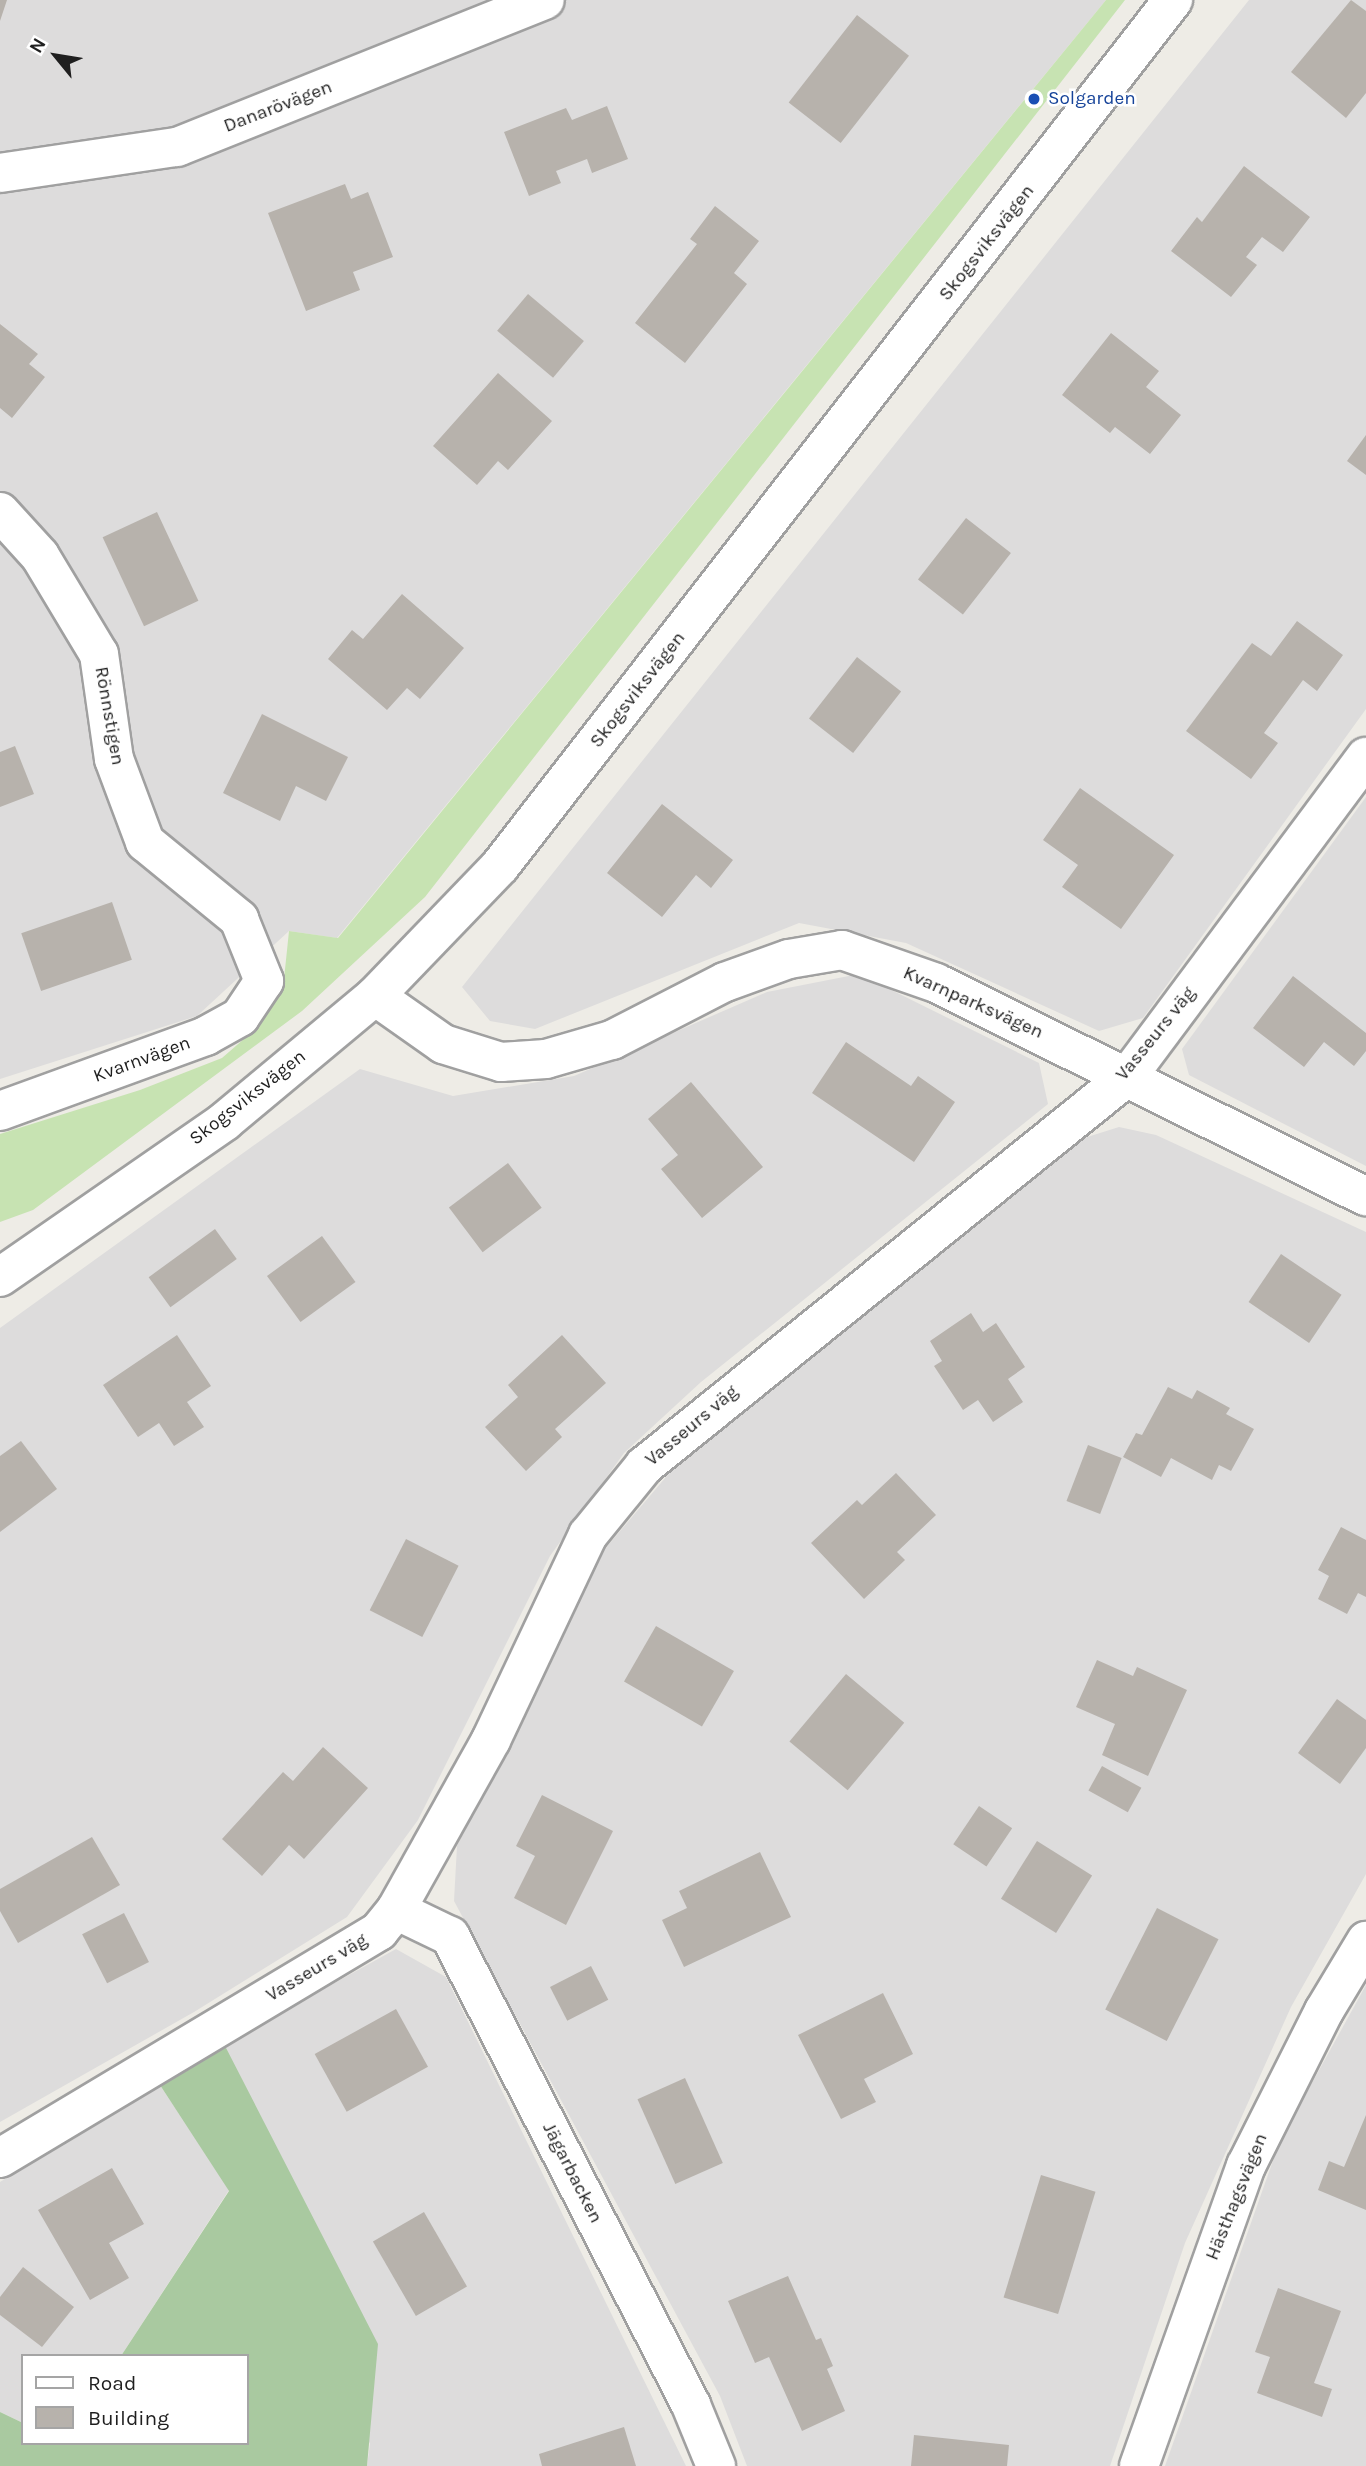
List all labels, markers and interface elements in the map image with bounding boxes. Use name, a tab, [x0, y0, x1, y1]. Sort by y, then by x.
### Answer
north arrow	[21, 21, 91, 91]
text: N	[25, 34, 51, 57]
street label: Danarövägen	[221, 76, 335, 138]
place label: Solgarden	[1048, 88, 1136, 110]
marker: Solgarden	[1026, 91, 1042, 107]
street label: Skogsviksvägen	[935, 180, 1039, 306]
street label: Skogsviksvägen	[586, 627, 690, 753]
street label: Rönnstigen	[89, 665, 129, 767]
street label: Kvarnparksvägen	[899, 962, 1047, 1044]
street label: Vasseurs väg	[1111, 983, 1201, 1085]
street label: Kvarnvägen	[90, 1032, 194, 1088]
street label: Skogsviksvägen	[185, 1046, 311, 1150]
street label: Vasseurs väg	[641, 1381, 743, 1471]
street label: Vasseurs väg	[262, 1929, 372, 2007]
street label: Jägarbacken	[537, 2119, 607, 2227]
street label: Hästhagsvägen	[1201, 2130, 1273, 2264]
legend	[21, 2354, 248, 2445]
text: Road	[88, 2371, 136, 2395]
text: Building	[88, 2406, 169, 2430]

